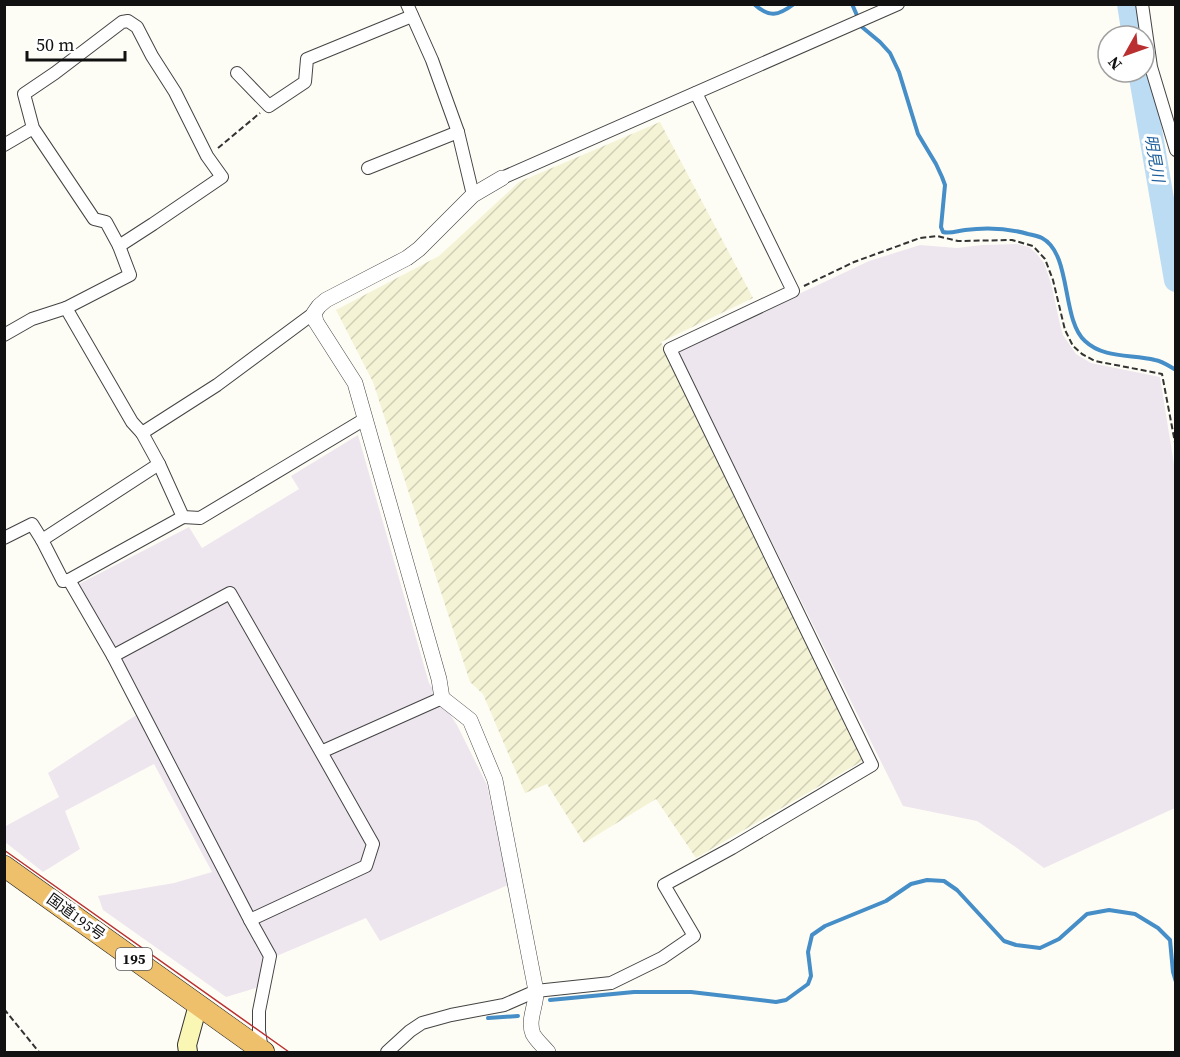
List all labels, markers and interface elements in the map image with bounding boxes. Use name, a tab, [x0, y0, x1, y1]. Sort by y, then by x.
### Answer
scale bar	[27, 24, 124, 62]
north arrow	[1096, 24, 1156, 84]
text: 50 m	[36, 32, 74, 57]
text: N	[1102, 52, 1127, 75]
water label: 明見川	[1140, 132, 1170, 186]
street label: 国道195号	[43, 888, 110, 945]
road number: 195	[116, 948, 152, 970]

